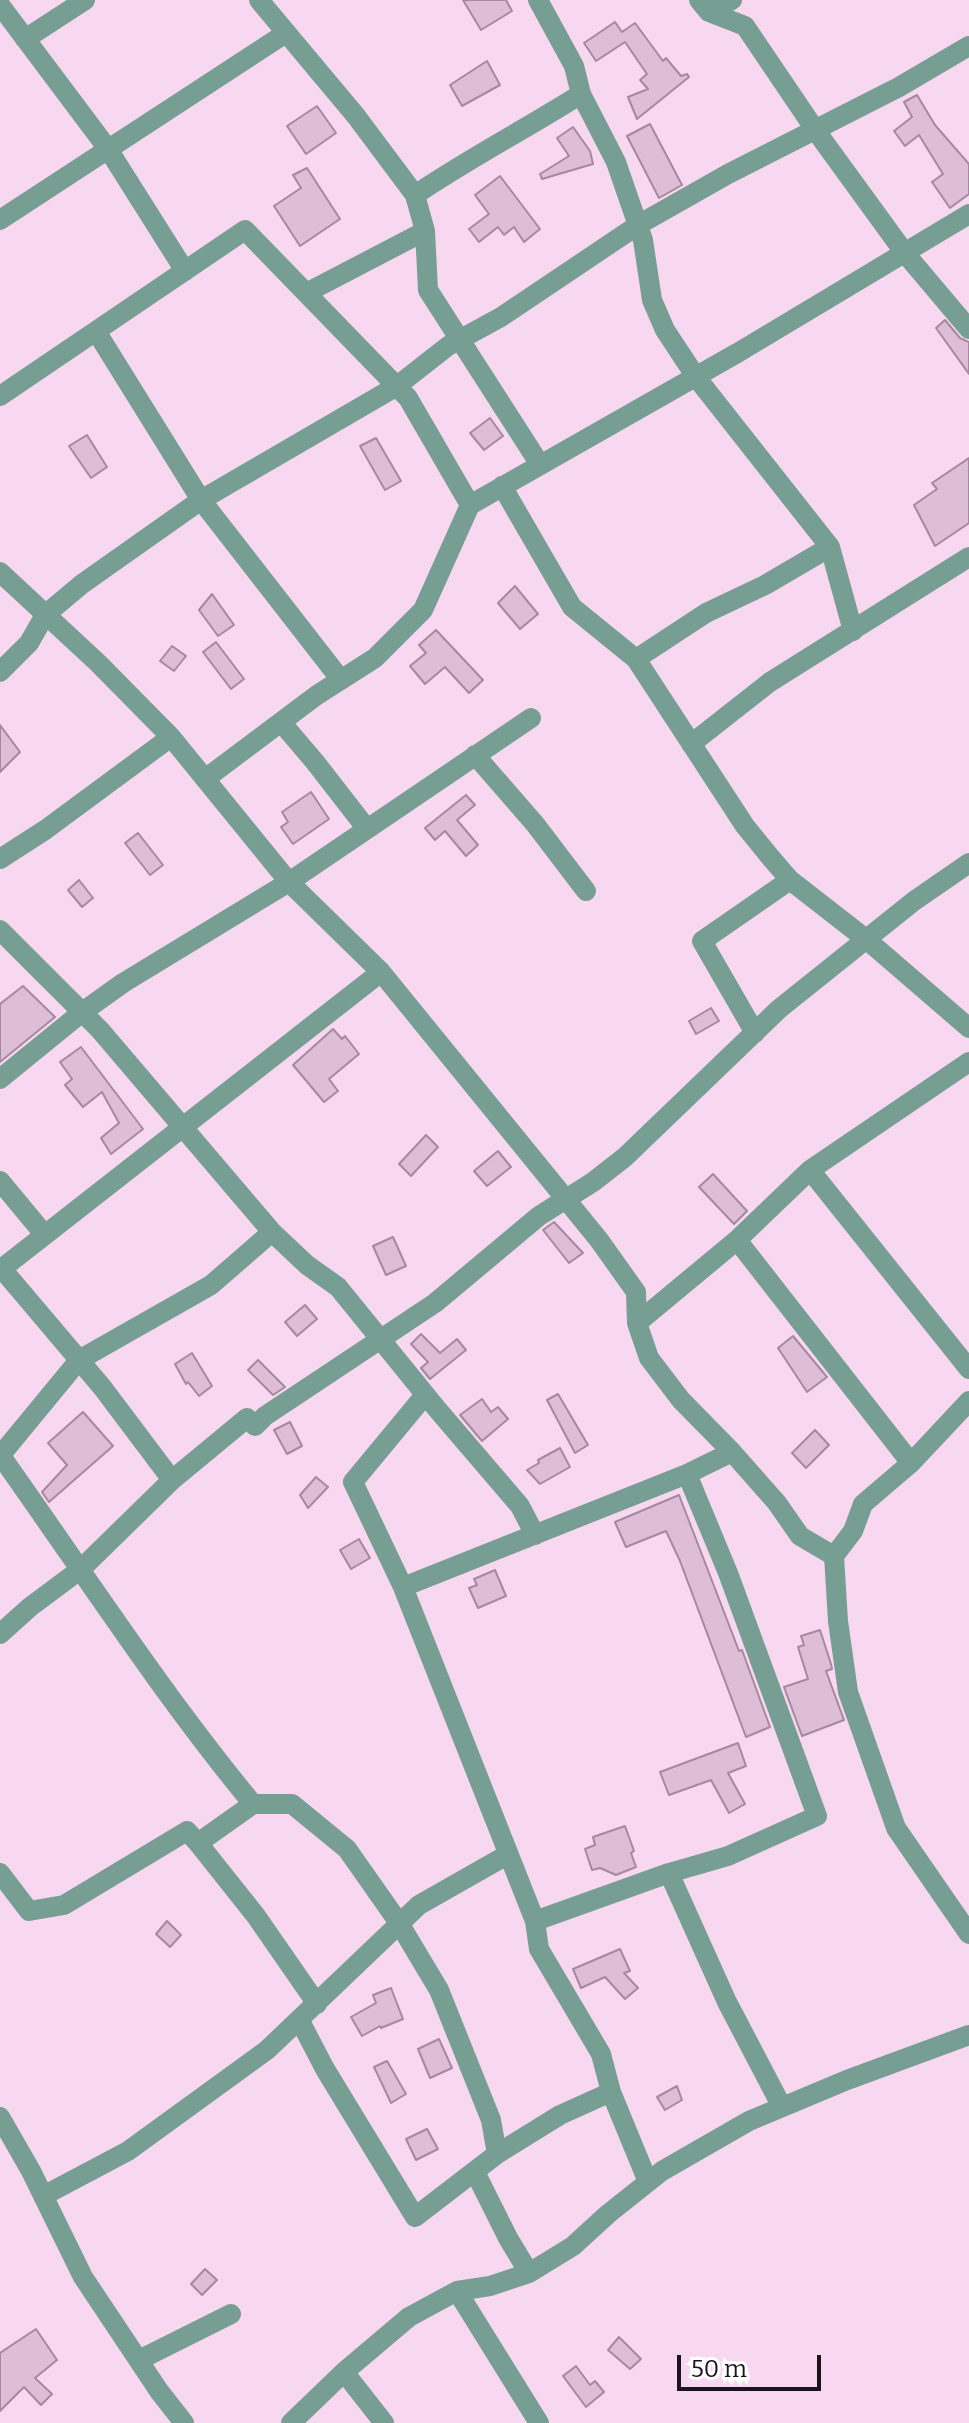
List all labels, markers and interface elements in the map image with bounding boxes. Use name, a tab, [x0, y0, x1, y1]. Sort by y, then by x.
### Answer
scale bar	[681, 2339, 825, 2389]
text: 50 m	[691, 2355, 747, 2383]

